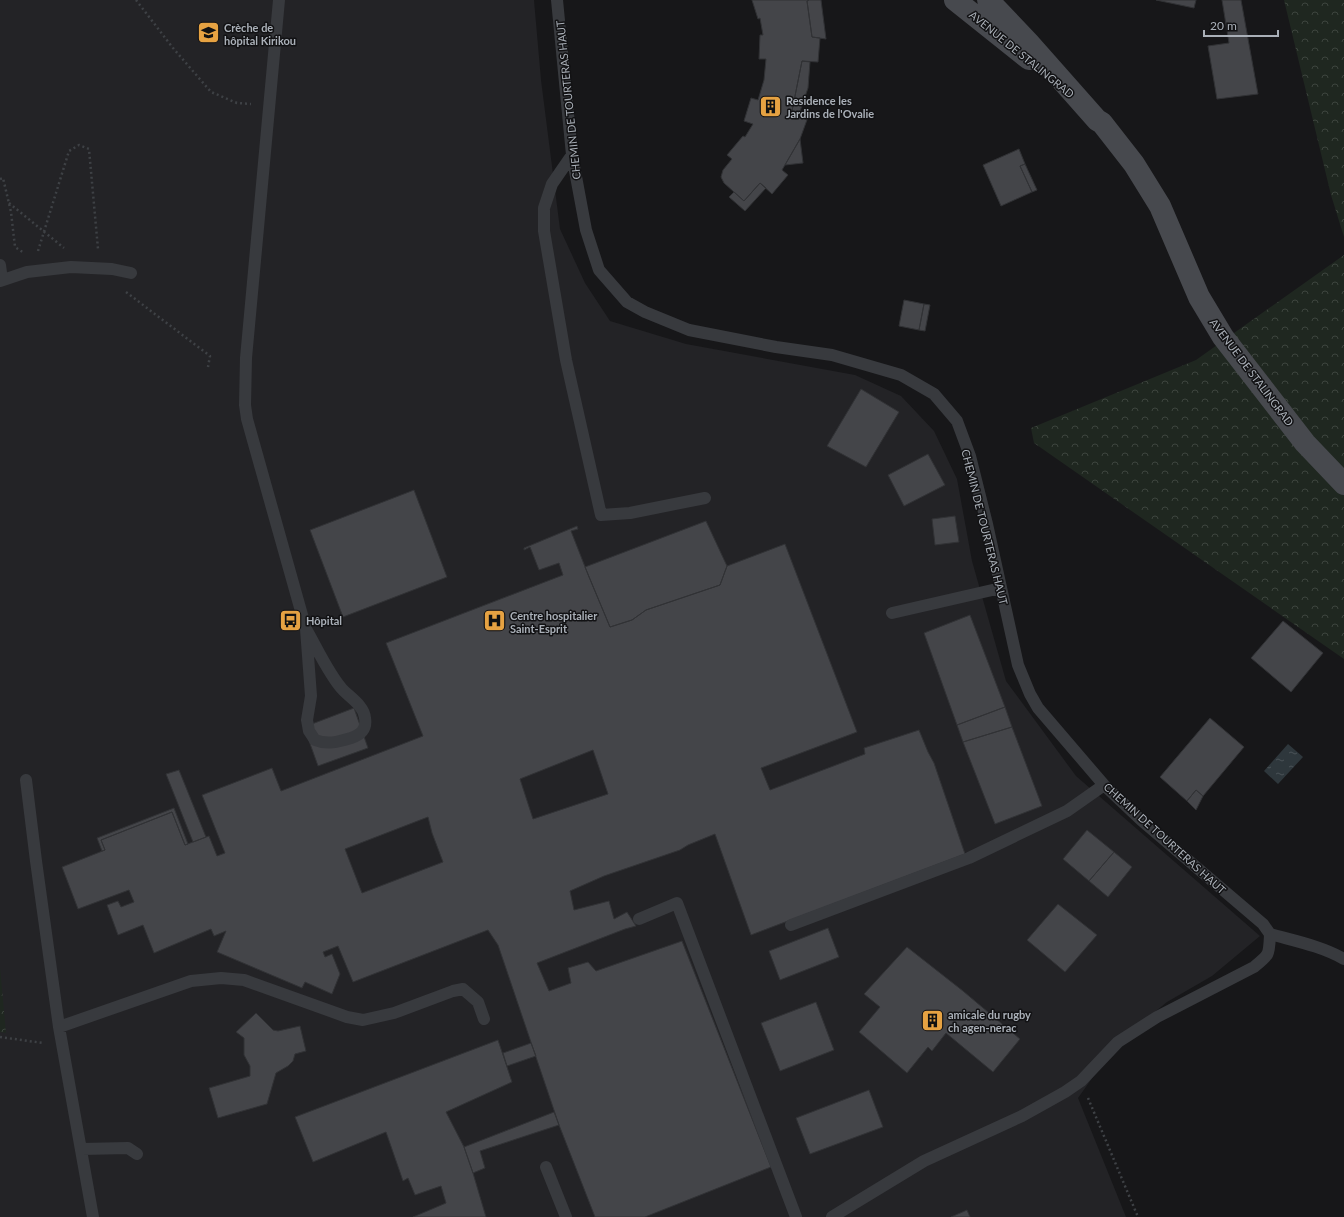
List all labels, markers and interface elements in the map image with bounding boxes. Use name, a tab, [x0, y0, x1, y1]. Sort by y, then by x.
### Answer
street label: AVENUE DE STALINGRAD	[967, 8, 1077, 100]
scale bar	[1204, 12, 1278, 38]
text: 20 m	[1210, 18, 1237, 33]
street label: CHEMIN DE TOURTERAS HAUT	[553, 19, 583, 180]
school or university icon: Crèche de hôpital Kirikou	[195, 20, 221, 46]
place label: Crèche de hôpital Kirikou	[224, 21, 296, 47]
building icon: Residence les Jardins de l'Ovalie	[758, 93, 784, 119]
place label: Residence les Jardins de l'Ovalie	[786, 94, 874, 120]
street label: AVENUE DE STALINGRAD	[1207, 316, 1297, 428]
street label: CHEMIN DE TOURTERAS HAUT	[959, 448, 1011, 607]
bus stop icon: Hôpital	[277, 607, 303, 633]
hospital icon: Centre hospitalier Saint-Esprit	[482, 608, 508, 634]
place label: Centre hospitalier Saint-Esprit	[510, 609, 598, 635]
place label: Hôpital	[306, 614, 342, 627]
street label: CHEMIN DE TOURTERAS HAUT	[1101, 780, 1229, 897]
building icon: amicale du rugby ch agen-nerac	[920, 1007, 946, 1033]
place label: amicale du rugby ch agen-nerac	[948, 1008, 1031, 1034]

